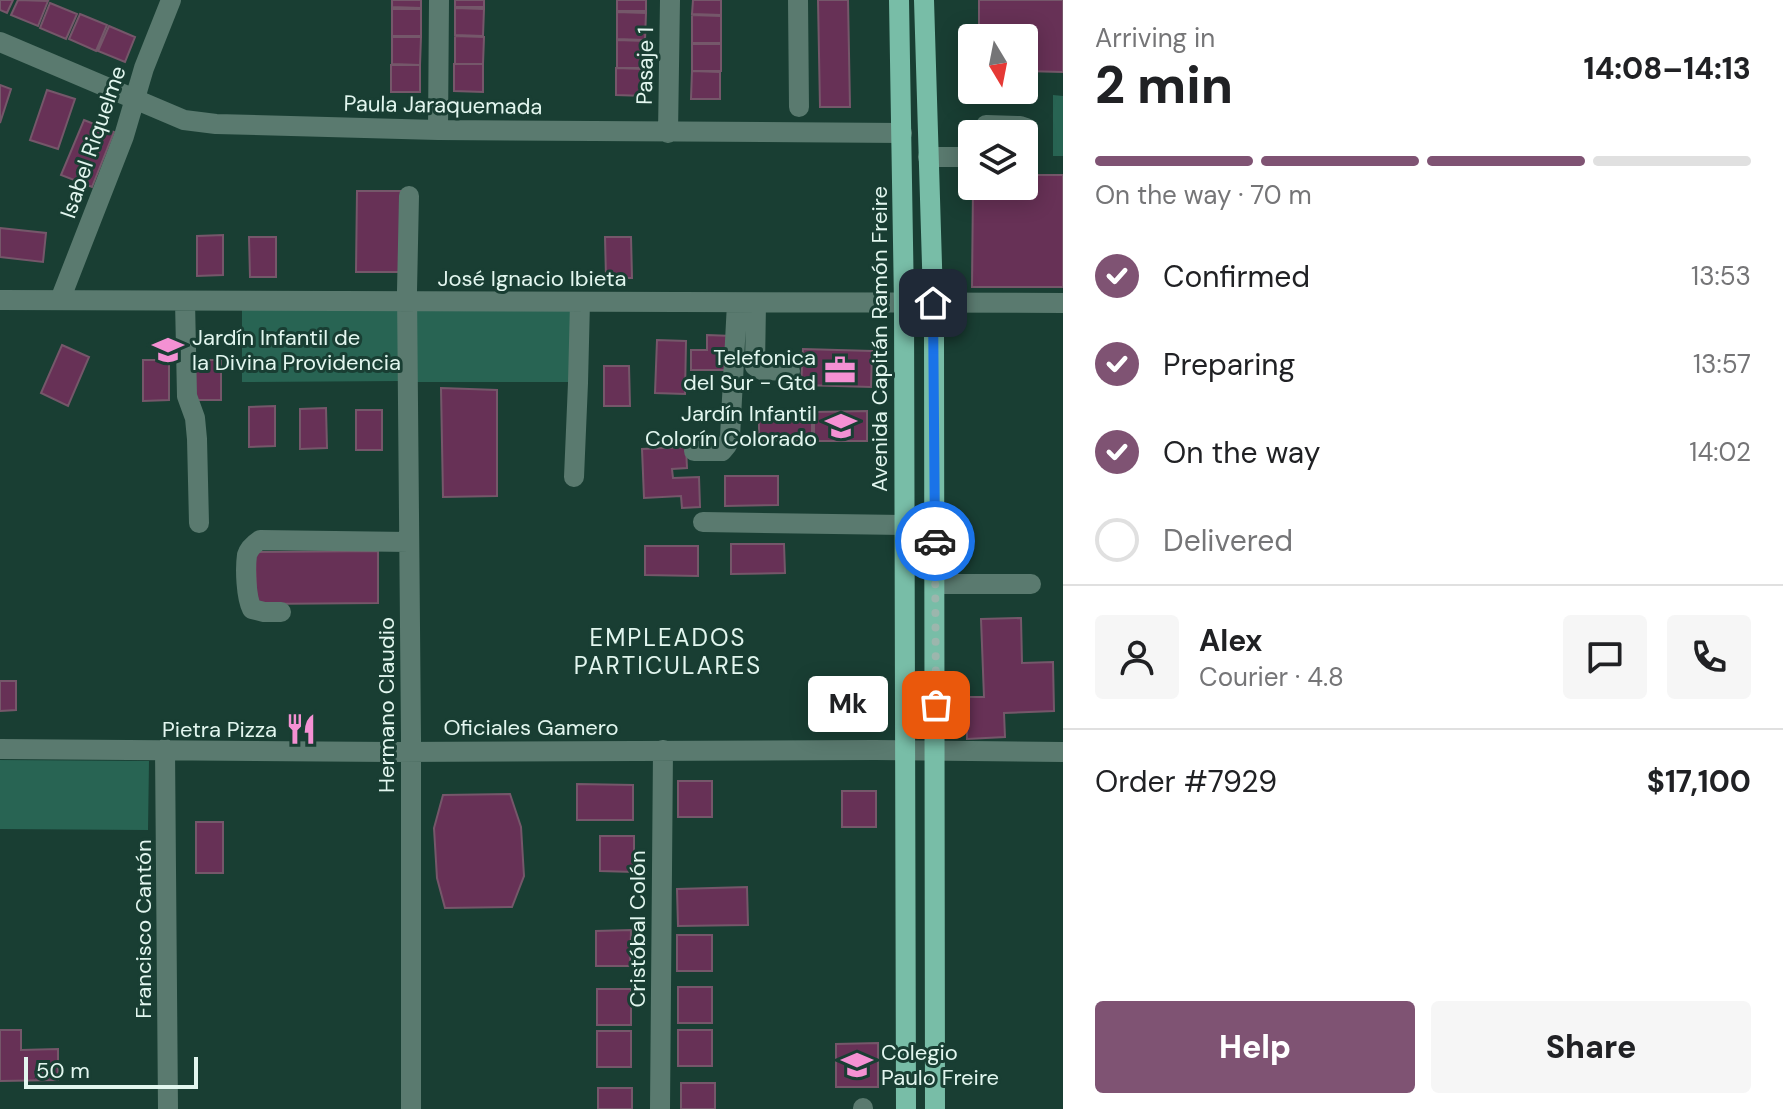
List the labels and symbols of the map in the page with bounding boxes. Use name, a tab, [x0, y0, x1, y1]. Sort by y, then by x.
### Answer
north arrow	[958, 24, 1038, 104]
street label: Pasaje 1	[630, 27, 660, 105]
street label: Isabel Riquelme	[53, 62, 133, 222]
street label: Paula Jaraquemada	[343, 89, 543, 121]
street label: Avenida Capitán Ramón Freire	[865, 186, 894, 492]
street label: José Ignacio Ibieta	[437, 264, 627, 293]
pin	[899, 269, 967, 337]
place label: Jardín Infantil de la Divina Providencia	[192, 323, 401, 377]
school or university icon: Jardín Infantil de la Divina Providencia	[151, 333, 185, 367]
place label: Telefonica del Sur - Gtd	[683, 343, 816, 397]
office icon: Telefonica del Sur - Gtd	[823, 353, 857, 387]
place label: Jardín Infantil Colorín Colorado	[645, 399, 817, 453]
school or university icon: Jardín Infantil Colorín Colorado	[824, 409, 858, 443]
courier	[895, 501, 975, 581]
street label: Hermano Claudio	[372, 617, 401, 793]
district label: EMPLEADOS PARTICULARES	[574, 622, 762, 681]
pin	[902, 671, 970, 739]
callout: Mk	[808, 677, 888, 733]
restaurant icon: Pietra Pizza	[284, 712, 318, 746]
street label: Oficiales Gamero	[443, 713, 619, 742]
place label: Pietra Pizza	[162, 715, 277, 744]
street label: Francisco Cantón	[129, 839, 158, 1019]
street label: Cristóbal Colón	[623, 850, 652, 1008]
place label: Colegio Paulo Freire	[881, 1038, 999, 1092]
school or university icon: Colegio Paulo Freire	[840, 1048, 874, 1082]
scale bar	[24, 1053, 198, 1089]

